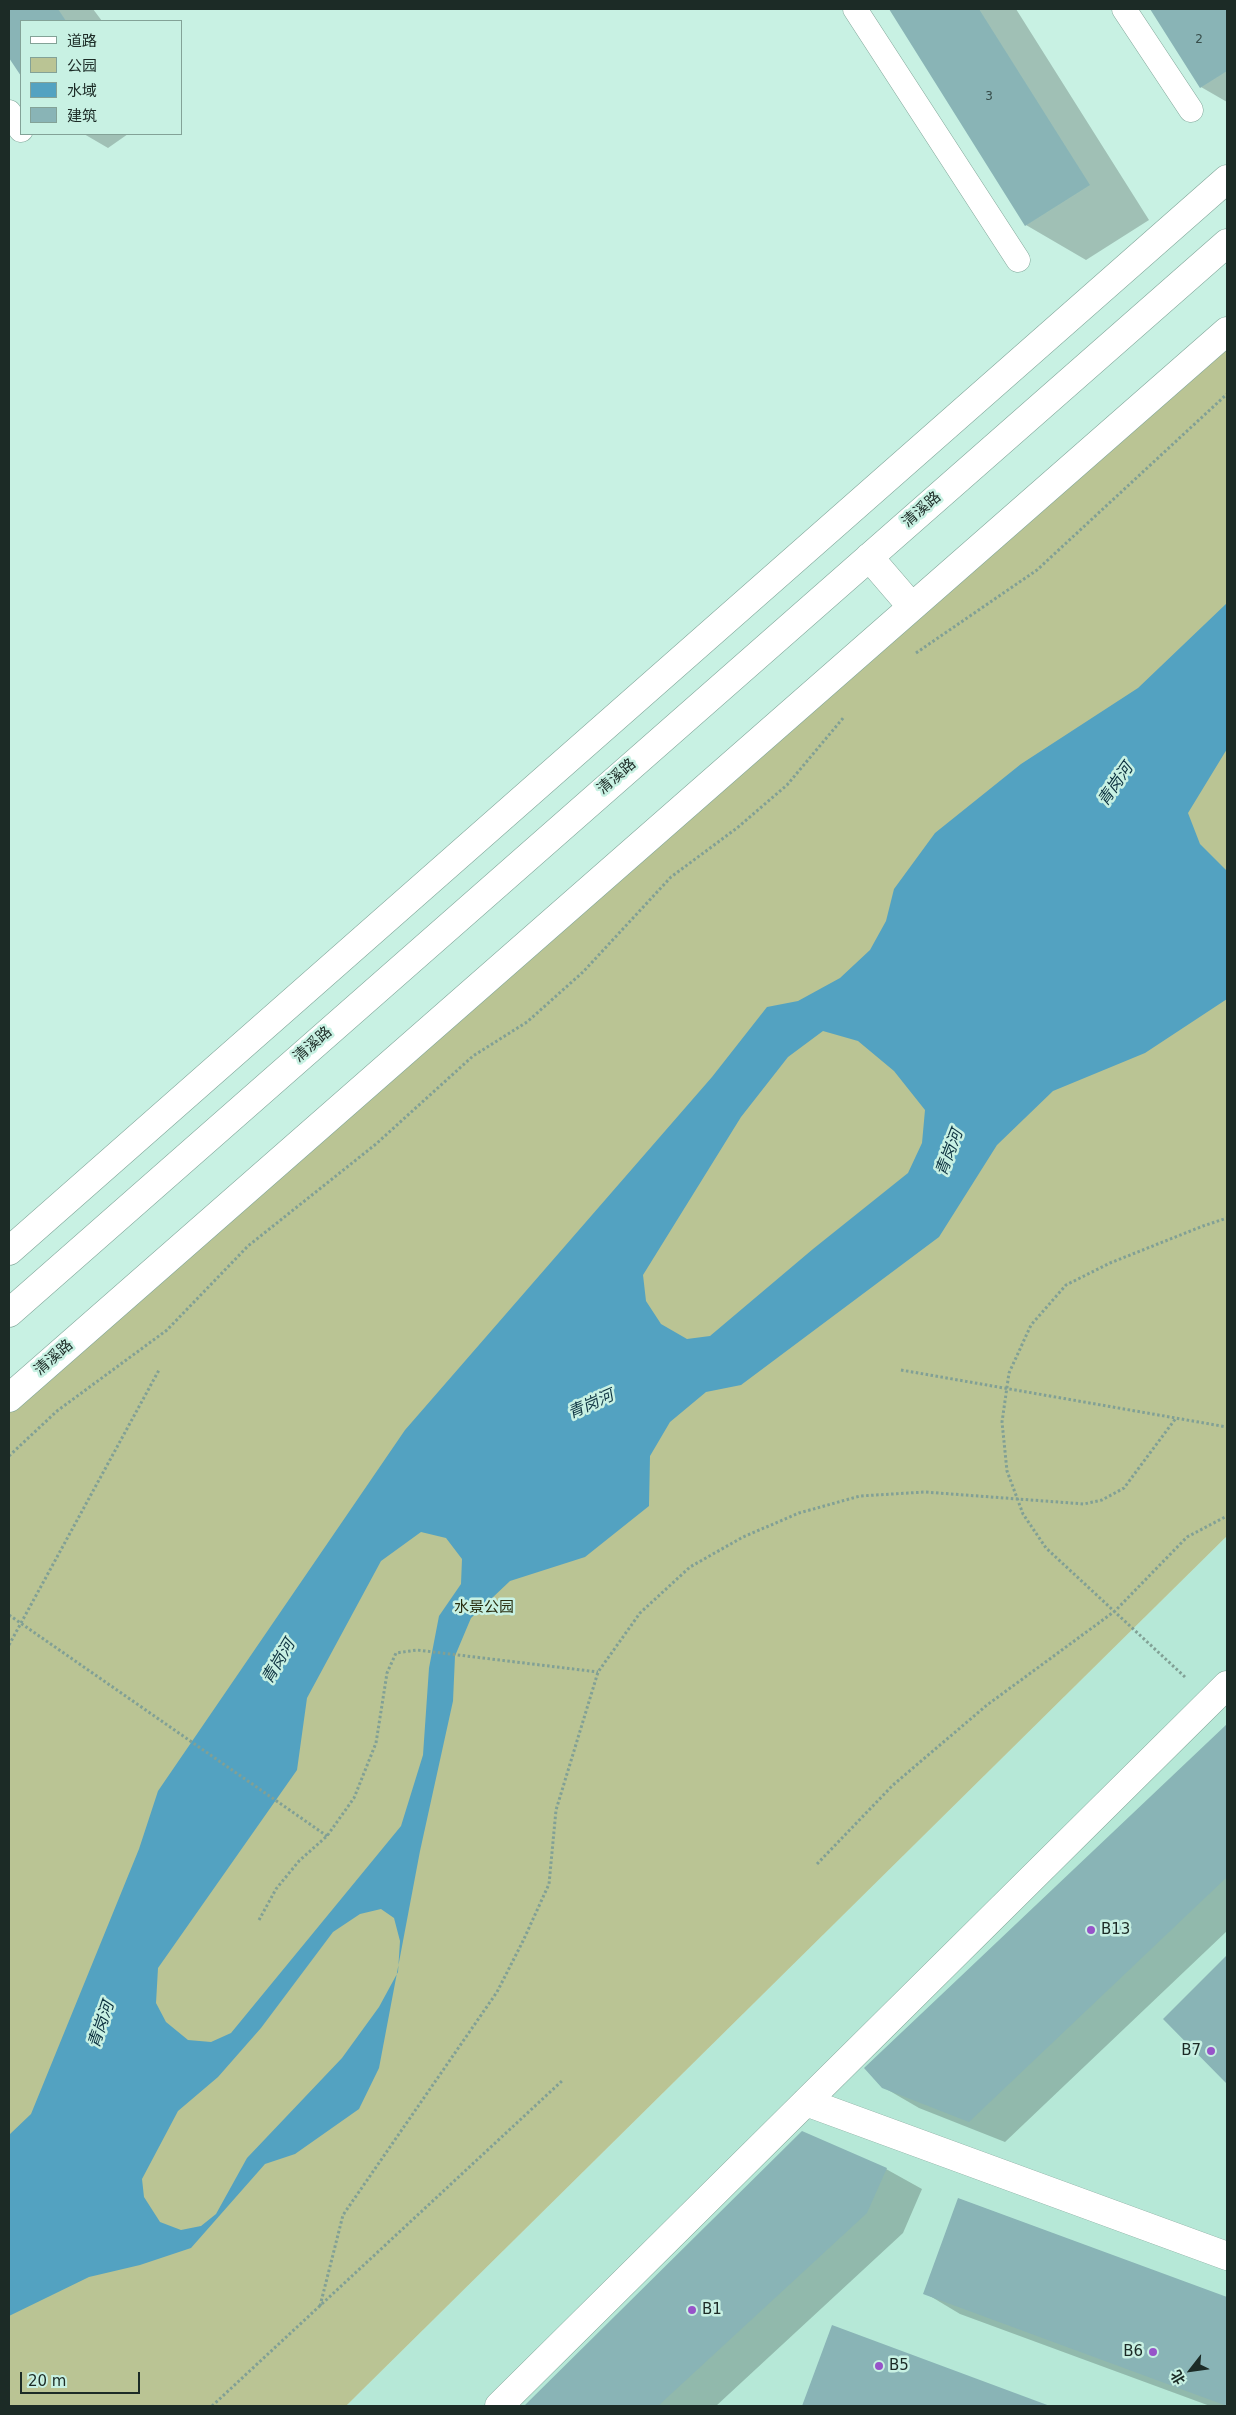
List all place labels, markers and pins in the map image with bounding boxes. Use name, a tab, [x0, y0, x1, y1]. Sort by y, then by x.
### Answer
place label: B13	[1101, 1921, 1130, 1939]
marker: B13	[1085, 1924, 1097, 1936]
place label: B7	[1181, 2042, 1201, 2060]
marker: B7	[1205, 2045, 1217, 2057]
place label: B1	[702, 2301, 722, 2319]
marker: B1	[686, 2304, 698, 2316]
place label: B6	[1123, 2343, 1143, 2361]
marker: B6	[1147, 2346, 1159, 2358]
place label: B5	[889, 2357, 909, 2375]
marker: B5	[873, 2360, 885, 2372]

